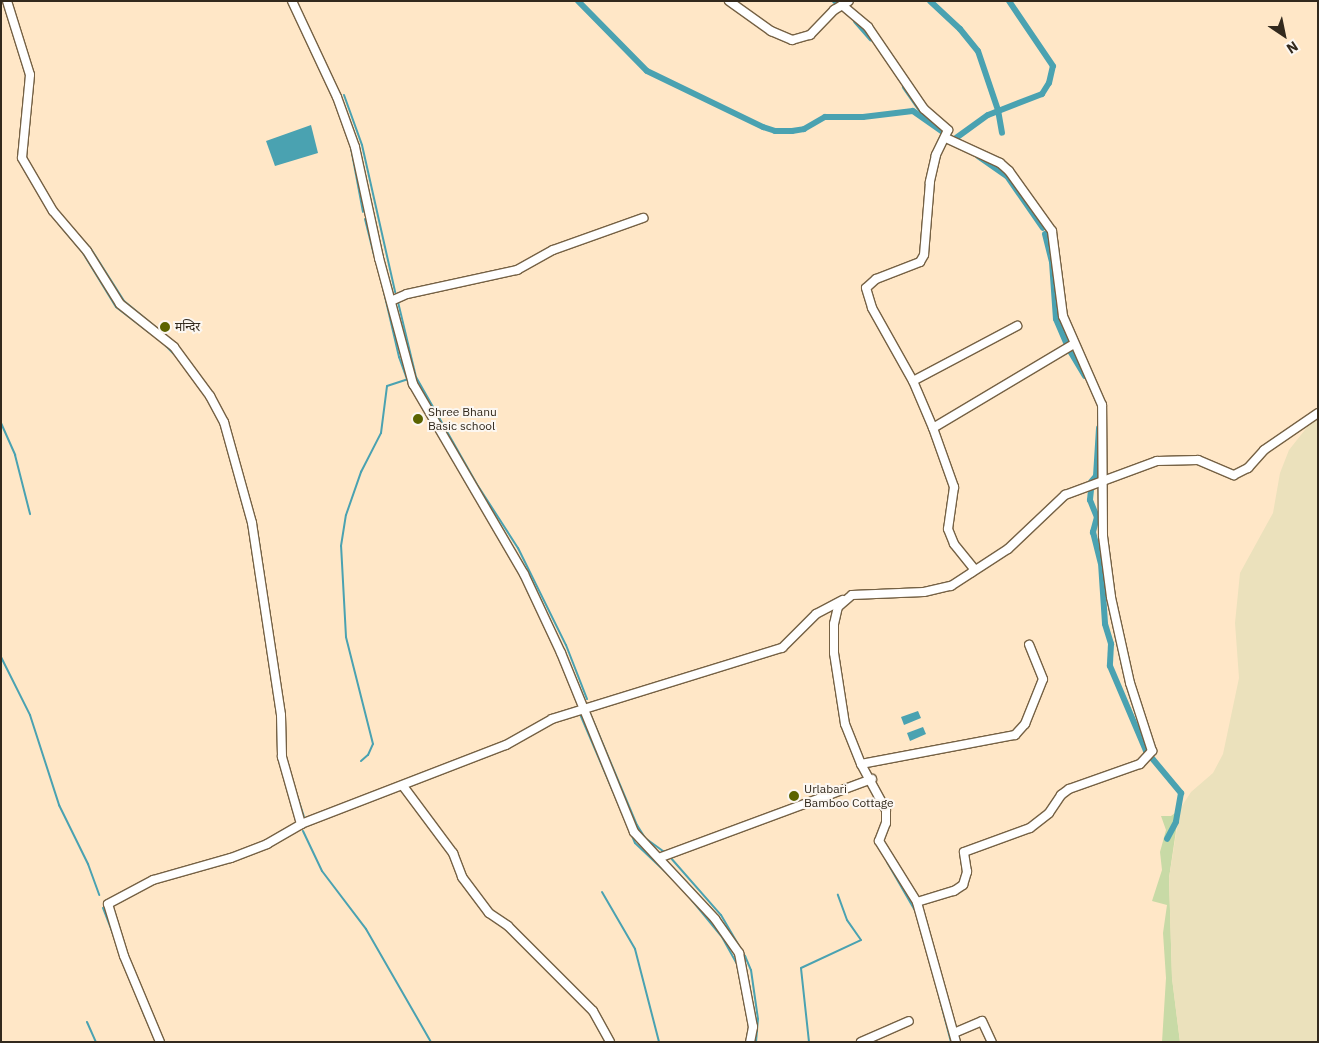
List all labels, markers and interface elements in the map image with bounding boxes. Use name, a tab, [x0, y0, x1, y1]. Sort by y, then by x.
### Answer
north arrow	[1259, 10, 1309, 60]
text: N	[1283, 37, 1302, 58]
place label: मन्दिर	[175, 320, 200, 334]
marker: मन्दिर	[159, 321, 171, 333]
place label: Shree Bhanu Basic school	[428, 405, 497, 433]
marker: Shree Bhanu Basic school	[412, 413, 424, 425]
place label: Urlabari Bamboo Cottage	[804, 782, 894, 810]
marker: Urlabari Bamboo Cottage	[788, 790, 800, 802]

